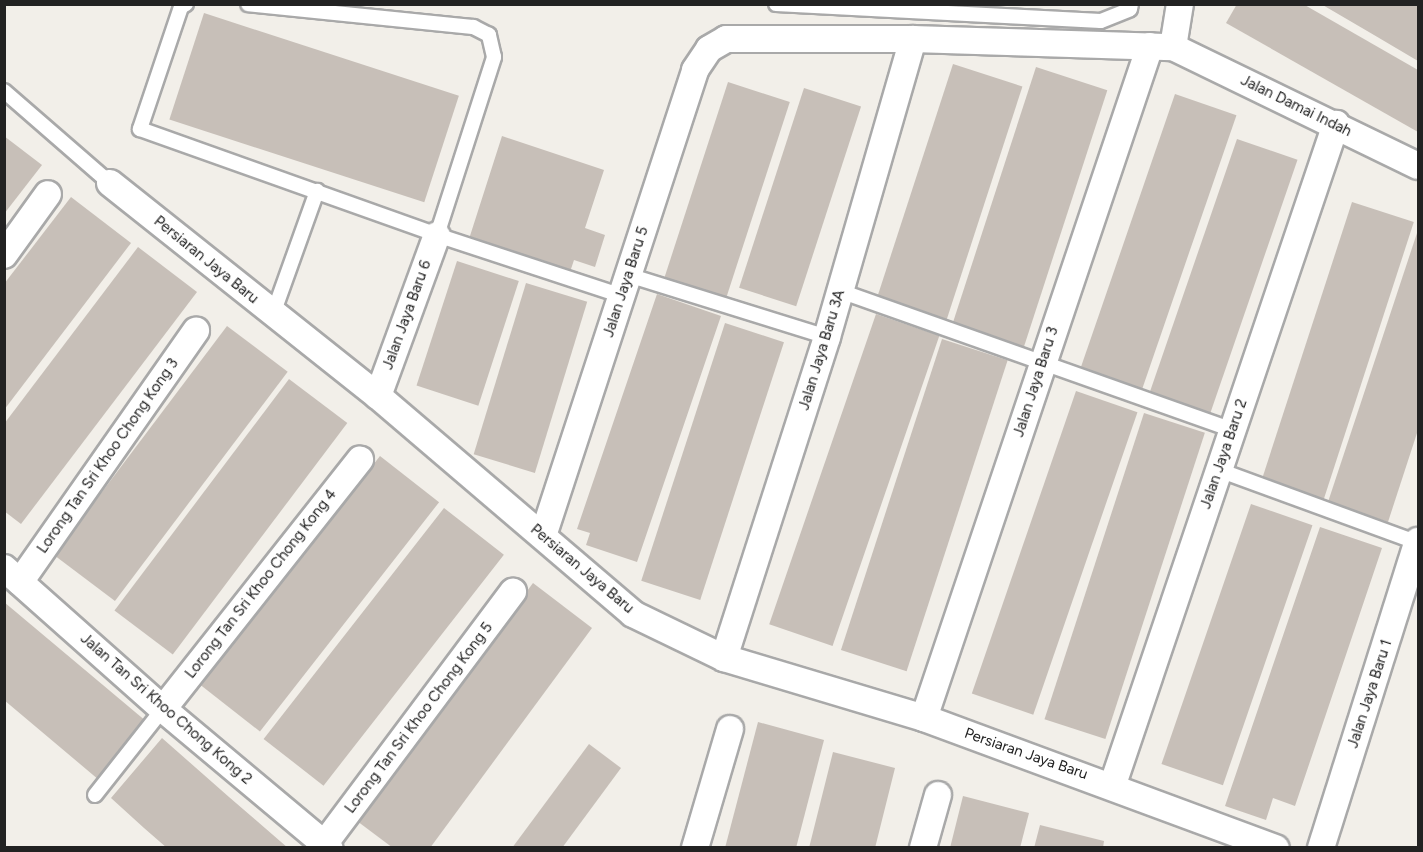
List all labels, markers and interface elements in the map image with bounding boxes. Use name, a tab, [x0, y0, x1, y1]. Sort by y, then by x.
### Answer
street label: Jalan Damai Indah	[1238, 71, 1354, 141]
street label: Persiaran Jaya Baru	[150, 212, 262, 308]
street label: Jalan Jaya Baru 5	[600, 224, 652, 340]
street label: Jalan Jaya Baru 6	[379, 258, 435, 372]
street label: Jalan Jaya Baru 3A	[795, 288, 849, 412]
street label: Jalan Jaya Baru 3	[1010, 325, 1062, 439]
street label: Lorong Tan Sri Khoo Chong Kong 3	[34, 355, 182, 557]
street label: Jalan Jaya Baru 2	[1197, 397, 1251, 511]
street label: Lorong Tan Sri Khoo Chong Kong 4	[182, 486, 340, 682]
street label: Persiaran Jaya Baru	[527, 521, 637, 617]
street label: Lorong Tan Sri Khoo Chong Kong 5	[341, 619, 497, 817]
street label: Jalan Tan Sri Khoo Chong Kong 2	[77, 630, 255, 788]
street label: Jalan Jaya Baru 1	[1344, 638, 1396, 750]
street label: Persiaran Jaya Baru	[962, 724, 1090, 784]

